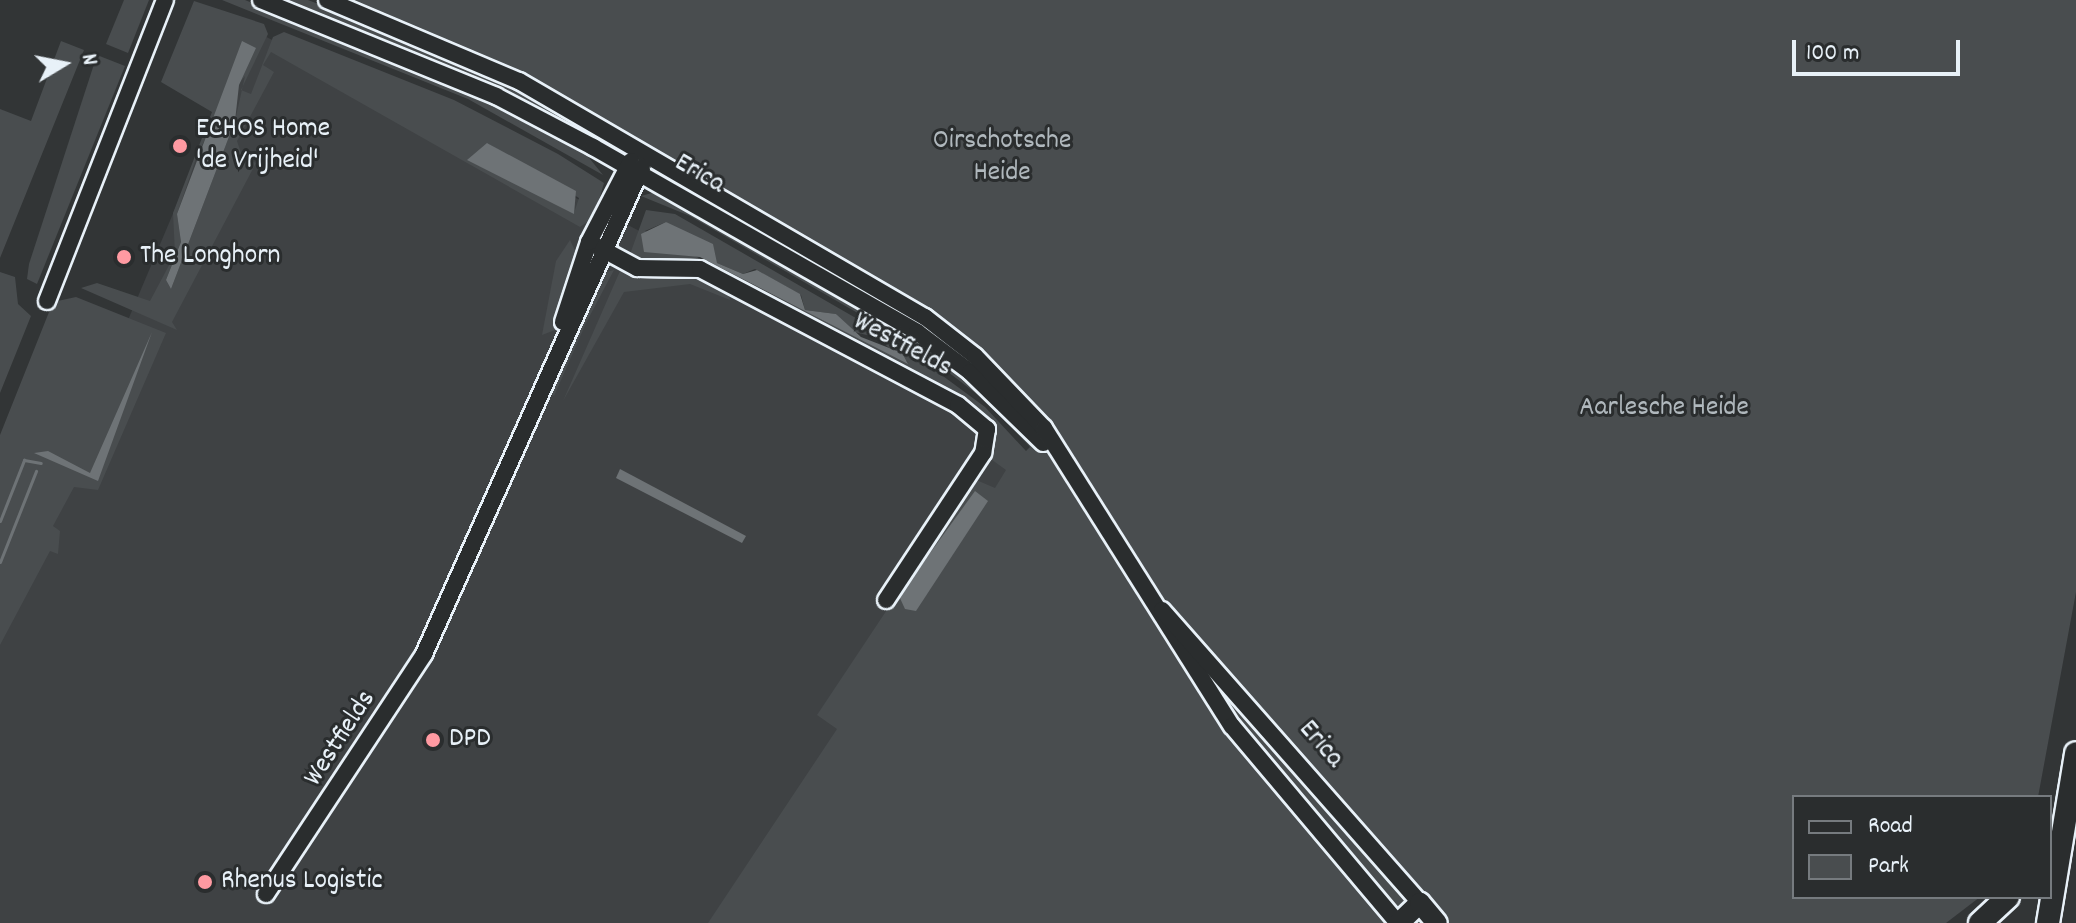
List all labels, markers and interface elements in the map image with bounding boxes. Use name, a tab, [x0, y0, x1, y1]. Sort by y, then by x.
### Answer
north arrow	[24, 24, 104, 104]
scale bar	[1796, 24, 1964, 74]
text: 100 m	[1806, 37, 1859, 71]
text: N	[72, 52, 104, 68]
place label: ECHOS Home 'de Vrijheid'	[196, 113, 330, 179]
park label: Oirschotsche Heide	[933, 125, 1071, 191]
marker: ECHOS Home 'de Vrijheid'	[171, 137, 189, 155]
street label: Erica	[668, 147, 730, 203]
place label: The Longhorn	[140, 240, 280, 274]
marker: The Longhorn	[115, 248, 133, 266]
street label: Westfields	[847, 306, 957, 386]
park label: Aarlesche Heide	[1579, 392, 1749, 426]
street label: Westfields	[298, 685, 384, 793]
street label: Erica	[1290, 714, 1350, 776]
place label: DPD	[449, 723, 491, 757]
marker: DPD	[424, 731, 442, 749]
legend	[1792, 795, 2052, 899]
text: Road	[1868, 810, 1913, 844]
text: Park	[1868, 850, 1909, 884]
place label: Rhenus Logistic	[221, 865, 383, 899]
marker: Rhenus Logistic	[196, 873, 214, 891]

